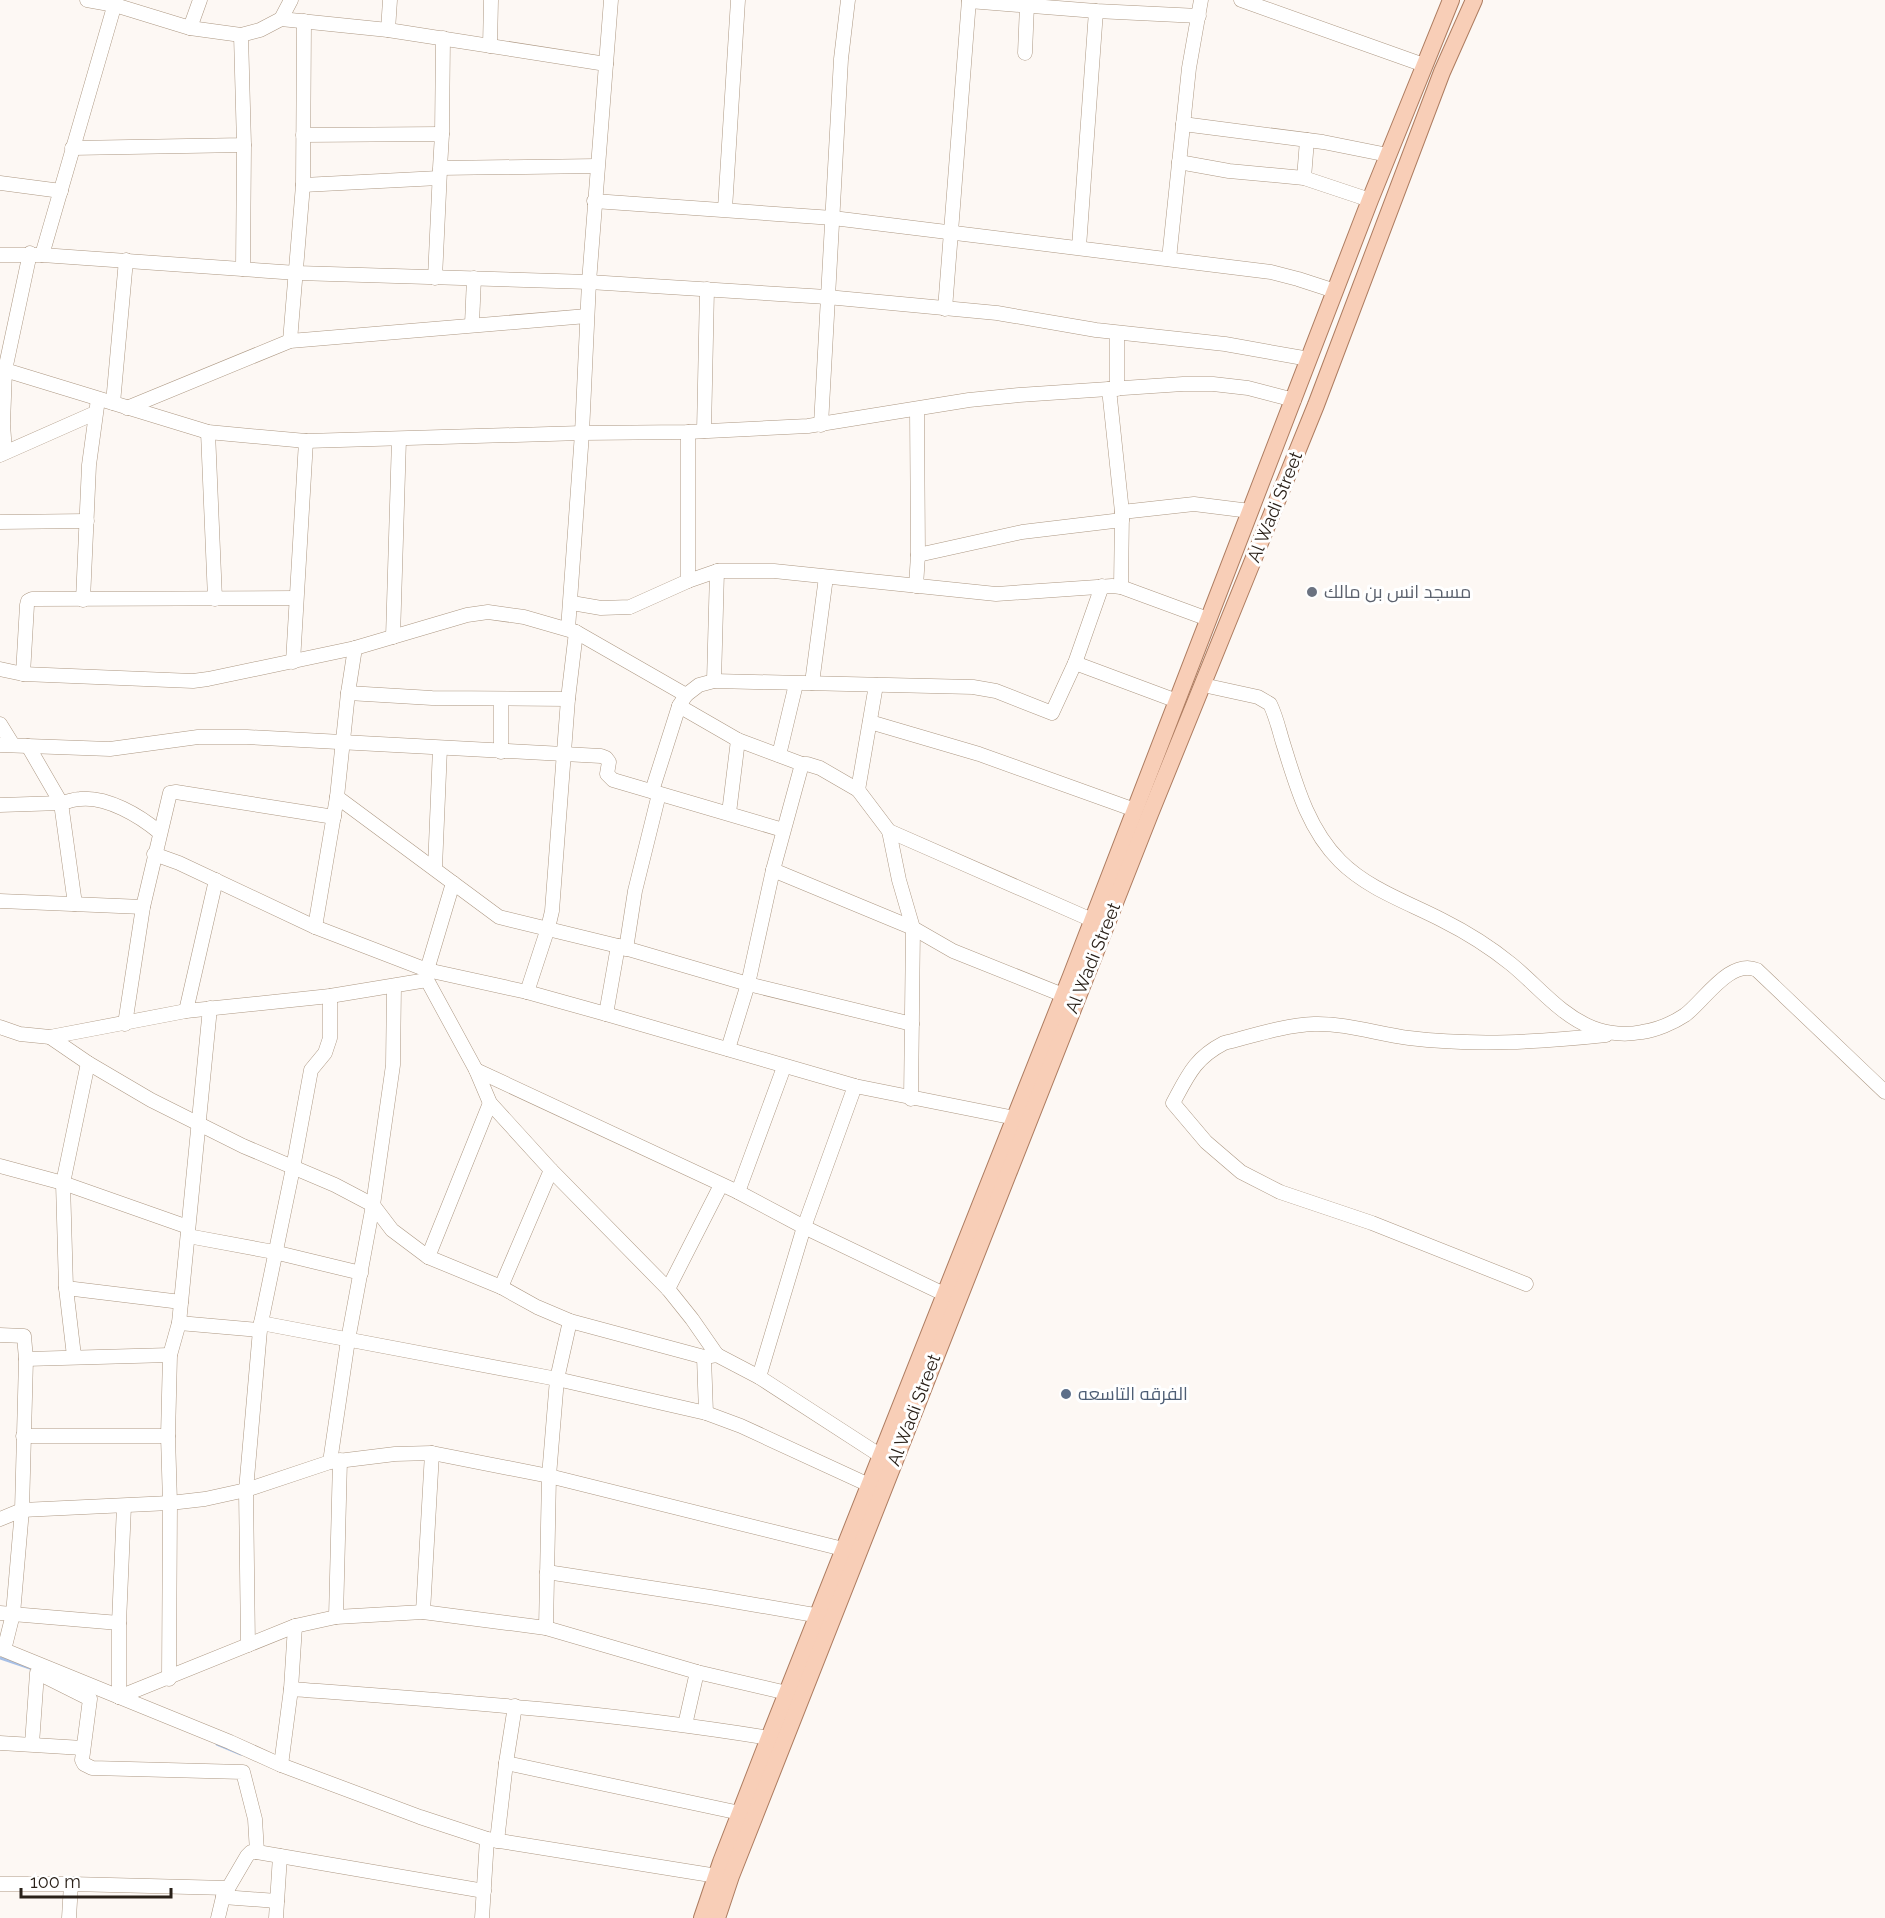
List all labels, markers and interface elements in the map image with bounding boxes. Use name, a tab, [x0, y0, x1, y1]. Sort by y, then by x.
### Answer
street label: Al Wadi Street	[1243, 448, 1306, 565]
place label: مسجد انس بن مالك	[1324, 581, 1471, 603]
marker: مسجد انس بن مالك	[1305, 585, 1319, 599]
street label: Al Wadi Street	[1061, 899, 1124, 1016]
street label: Al Wadi Street	[883, 1351, 944, 1469]
place label: الفرقه التاسعه	[1078, 1383, 1188, 1405]
marker: الفرقه التاسعه	[1059, 1387, 1073, 1401]
scale bar	[21, 1861, 171, 1899]
text: 100 m	[30, 1871, 81, 1892]

